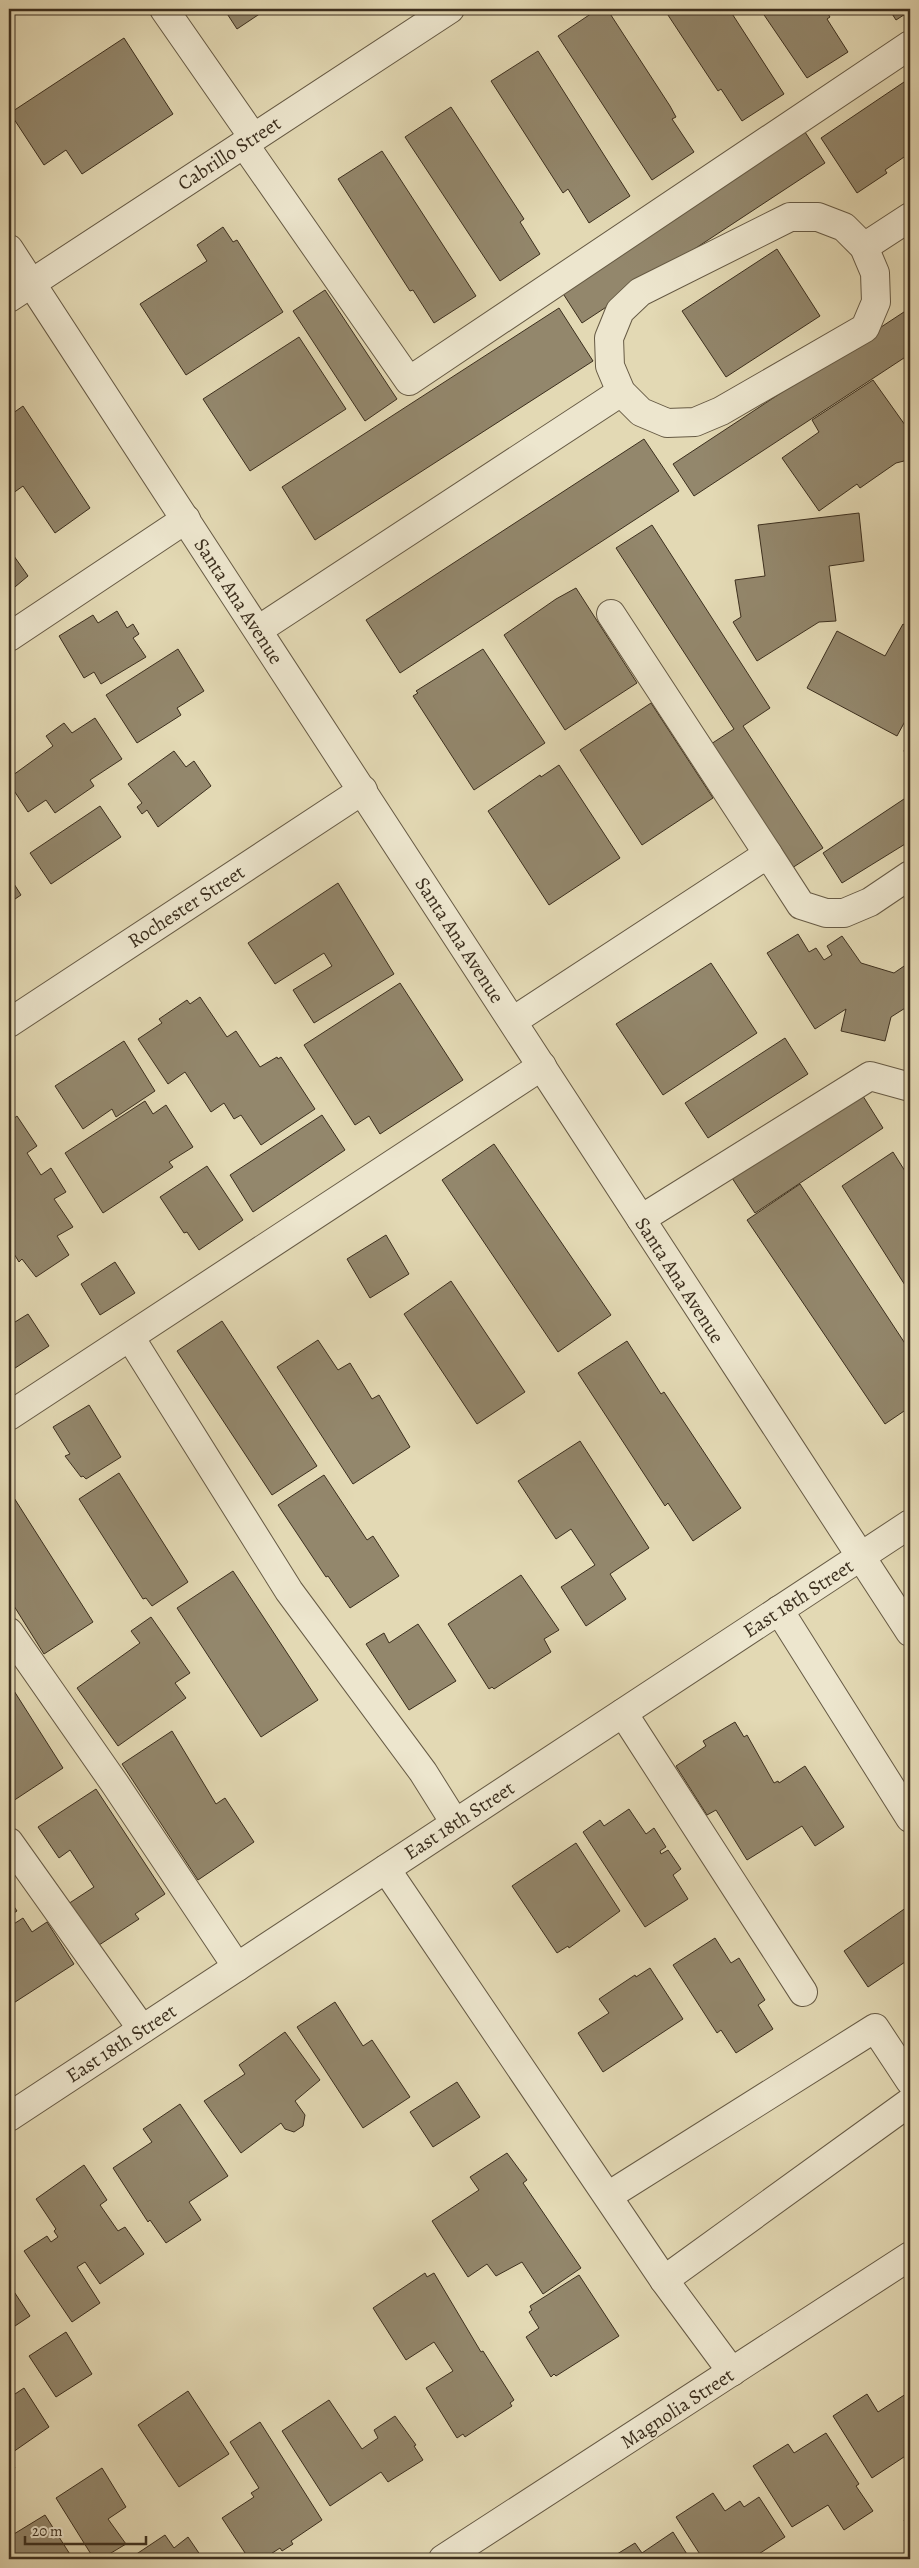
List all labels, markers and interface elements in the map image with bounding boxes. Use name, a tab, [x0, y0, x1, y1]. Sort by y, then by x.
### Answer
street label: Cabrillo Street	[172, 110, 287, 197]
street label: Santa Ana Avenue	[188, 533, 290, 670]
street label: Rochester Street	[123, 858, 250, 954]
street label: Santa Ana Avenue	[409, 872, 511, 1009]
street label: Santa Ana Avenue	[629, 1212, 731, 1349]
street label: East 18th Street	[738, 1552, 859, 1644]
street label: East 18th Street	[399, 1774, 520, 1866]
street label: East 18th Street	[61, 1997, 182, 2089]
street label: Magnolia Street	[615, 2361, 739, 2455]
scale bar	[25, 2513, 146, 2545]
text: 20 m	[32, 2521, 63, 2541]

